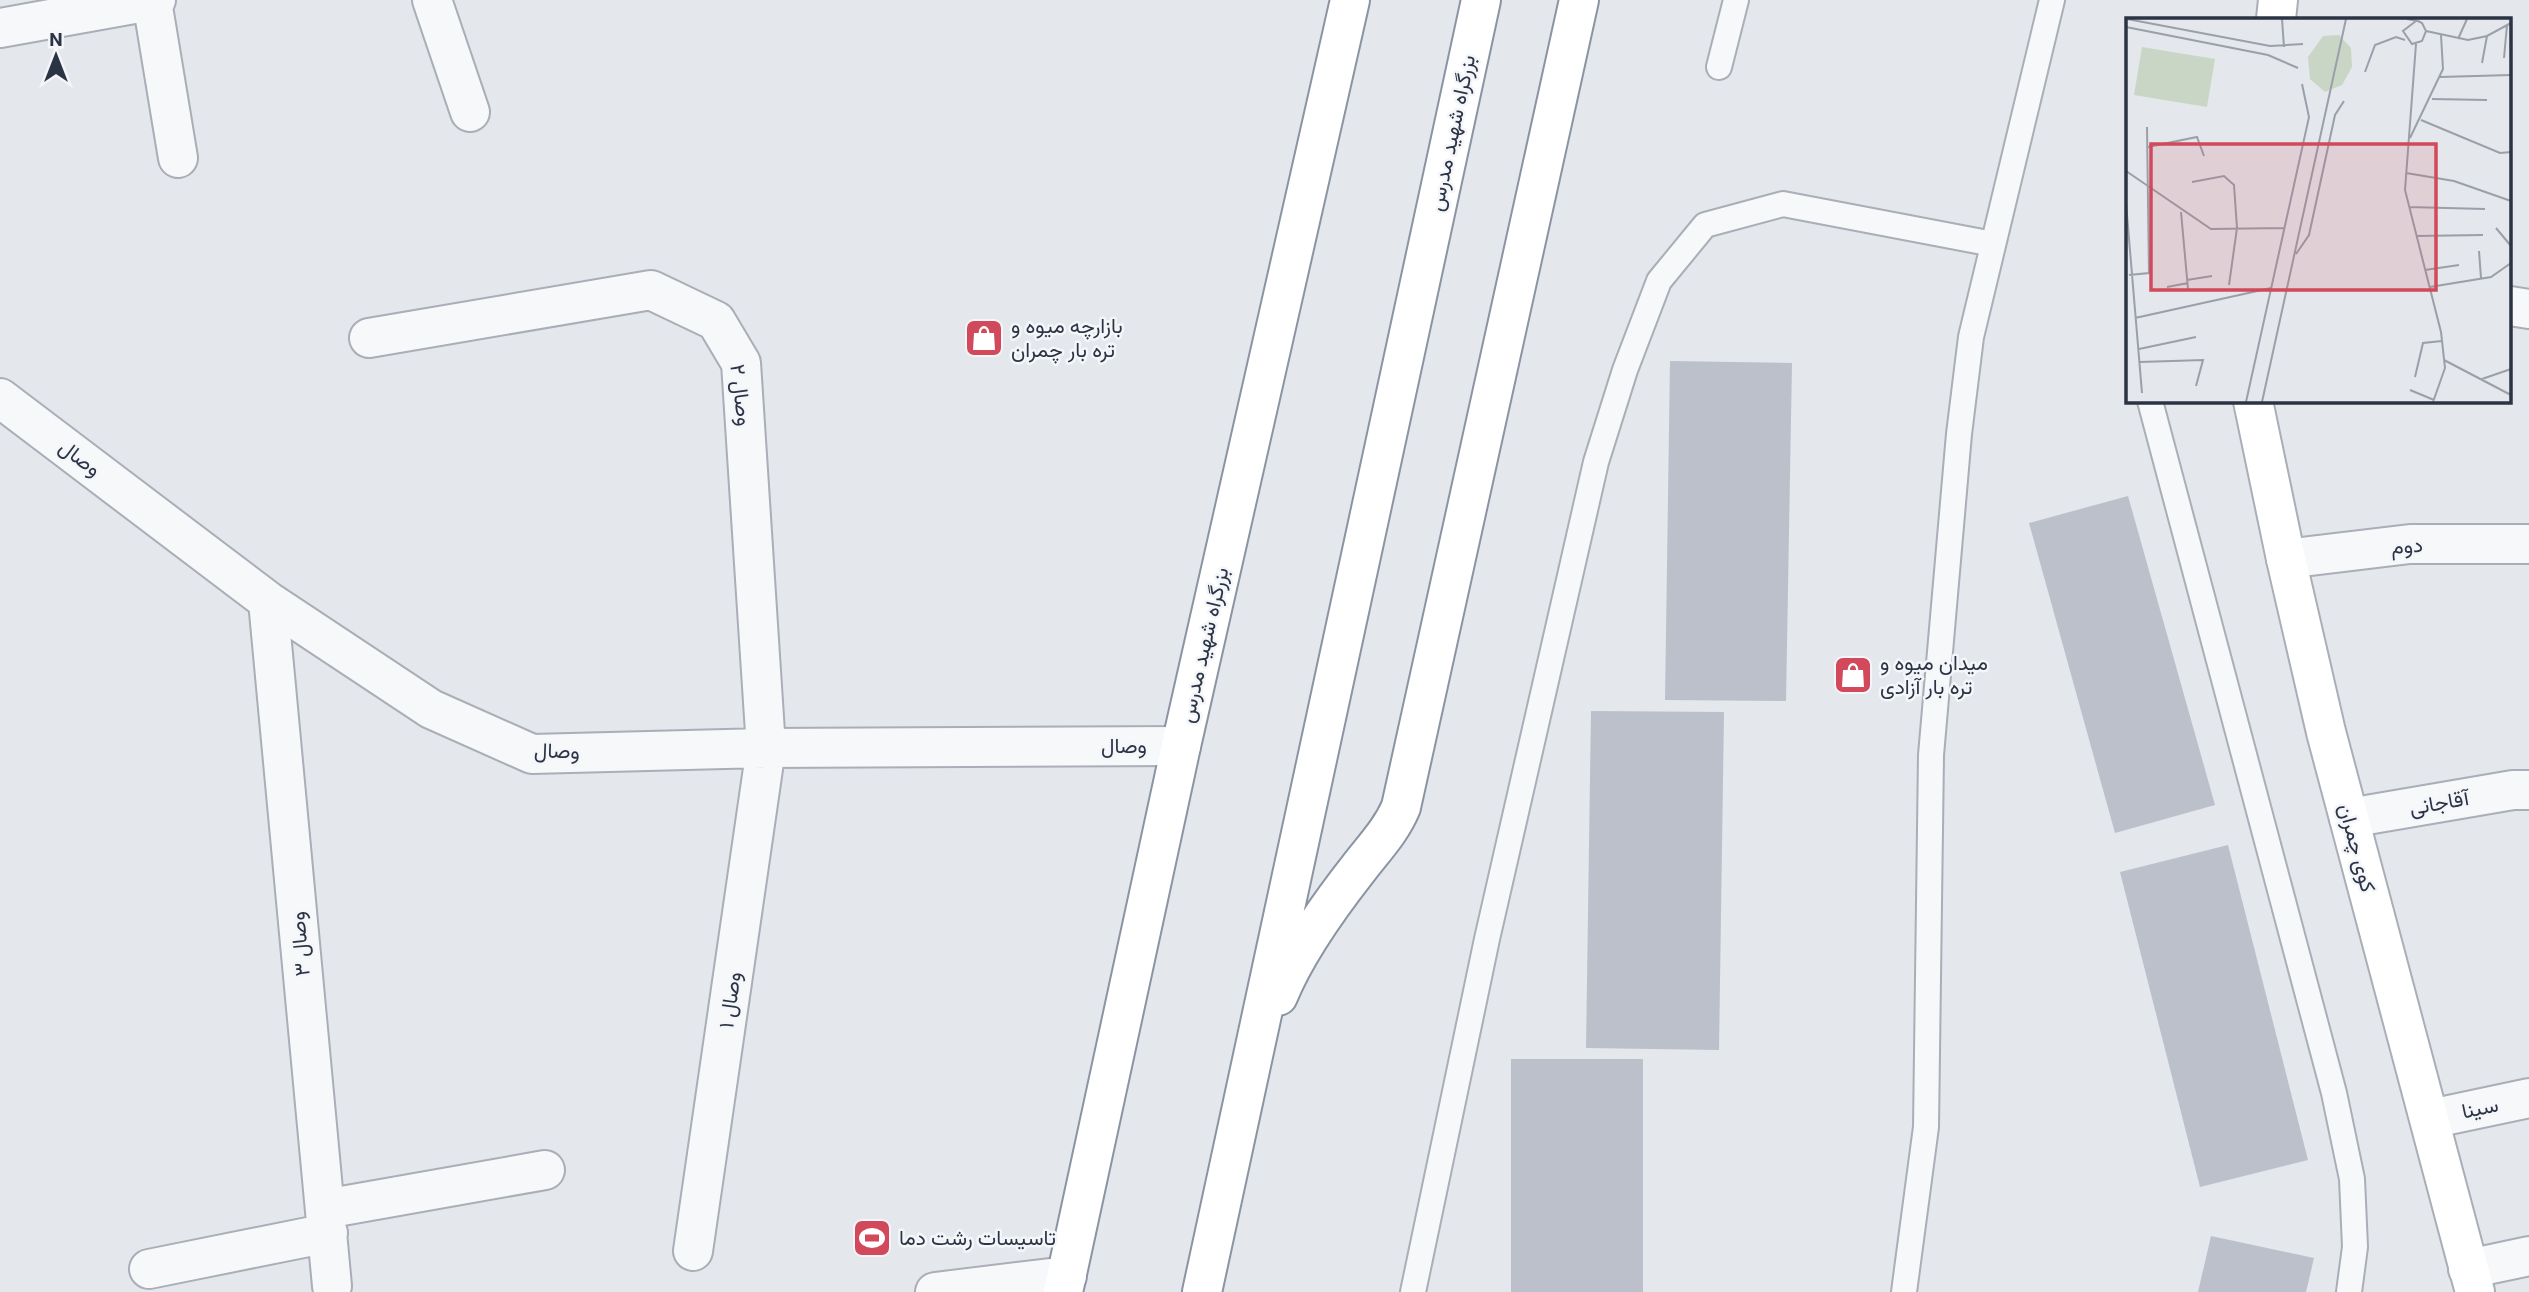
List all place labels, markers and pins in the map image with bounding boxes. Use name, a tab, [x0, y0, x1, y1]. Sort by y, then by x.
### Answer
place label: بازارچه میوه و تره بار چمران	[1011, 314, 1123, 364]
shop icon: بازارچه میوه و تره بار چمران	[963, 317, 1005, 359]
place label: میدان میوه و تره بار آزادی	[1880, 651, 1988, 700]
shop icon: میدان میوه و تره بار آزادی	[1832, 654, 1874, 696]
sports icon: تاسیسات رشت دما	[851, 1217, 893, 1259]
place label: تاسیسات رشت دما	[899, 1226, 1056, 1251]

